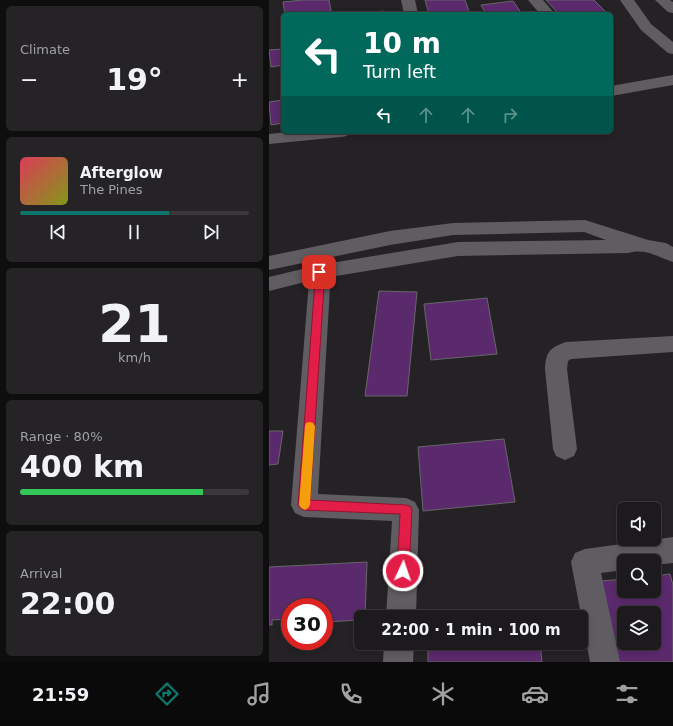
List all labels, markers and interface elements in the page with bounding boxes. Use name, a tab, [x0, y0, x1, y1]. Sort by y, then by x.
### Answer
text: 10 m	[363, 27, 441, 60]
icon: left	[297, 28, 349, 80]
text: Climate	[20, 42, 70, 57]
text: Turn left	[363, 61, 436, 82]
text: 19°	[106, 62, 163, 97]
text: −	[20, 67, 38, 92]
text: +	[231, 67, 249, 92]
icon: left	[373, 104, 395, 126]
icon: ahead	[415, 104, 437, 126]
icon: ahead	[457, 104, 479, 126]
icon: right	[499, 104, 521, 126]
text: Afterglow	[80, 164, 163, 182]
text: The Pines	[80, 182, 143, 197]
icon: previous	[47, 221, 69, 243]
icon: pause	[123, 221, 145, 243]
icon: next	[200, 221, 222, 243]
pin	[302, 255, 336, 289]
icon: arrive	[308, 261, 330, 283]
text: 21	[98, 294, 171, 354]
text: km/h	[118, 350, 151, 365]
text: Range · 80%	[20, 429, 103, 444]
text: 400 km	[20, 449, 144, 484]
map controls	[617, 502, 661, 650]
button: sound	[617, 502, 661, 546]
position arrow	[382, 550, 424, 592]
button: search	[617, 554, 661, 598]
text: Arrival	[20, 566, 62, 581]
text: 22:00	[20, 586, 116, 621]
speed limit sign: 30	[281, 598, 333, 650]
button: layers	[617, 606, 661, 650]
text: 22:00 · 1 min · 100 m	[381, 621, 561, 639]
icon: directions	[153, 680, 181, 708]
icon: music	[245, 680, 273, 708]
icon: phone	[337, 680, 365, 708]
icon: climate	[429, 680, 457, 708]
icon: car	[521, 680, 549, 708]
icon: filters	[613, 680, 641, 708]
text: 21:59	[32, 684, 89, 705]

